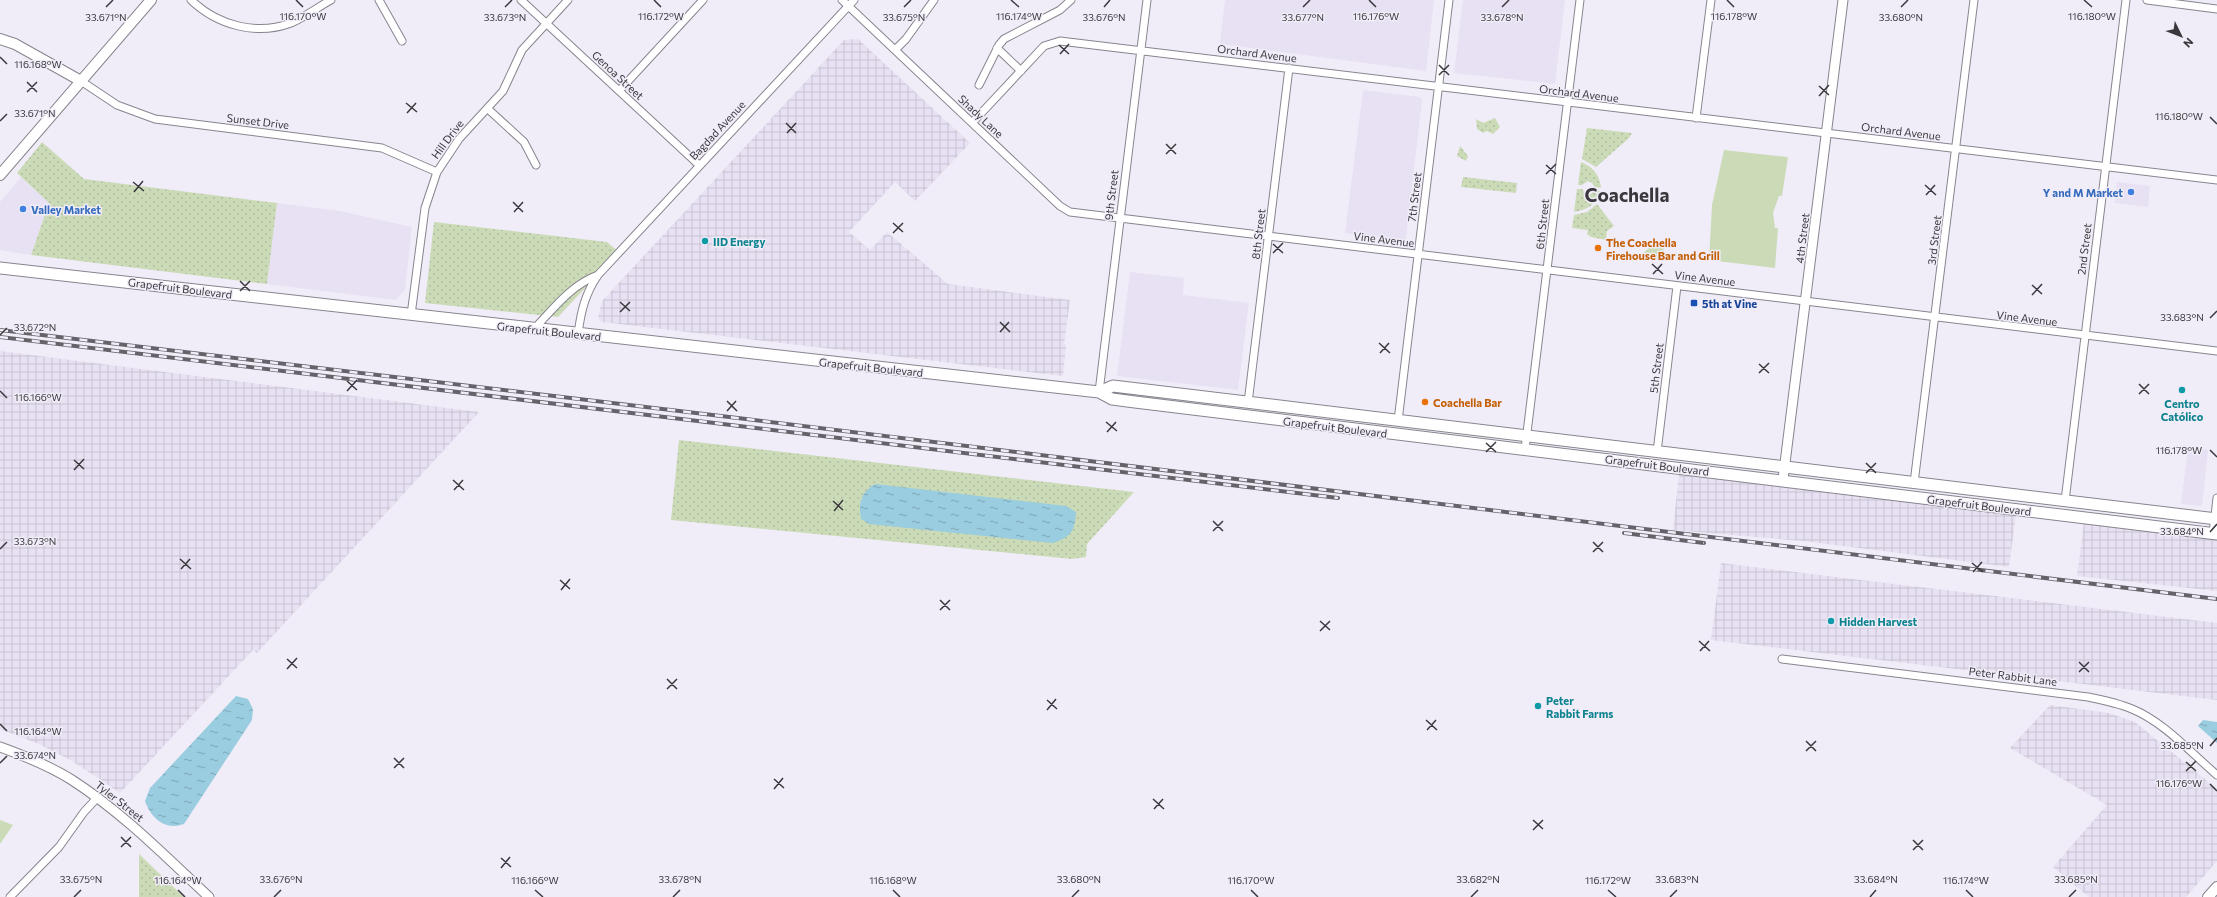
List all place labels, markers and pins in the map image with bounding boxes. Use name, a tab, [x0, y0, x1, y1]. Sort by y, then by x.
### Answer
place label: Y and M Market	[2043, 186, 2123, 199]
marker: Y and M Market	[2126, 187, 2136, 197]
place label: Valley Market	[31, 203, 101, 216]
marker: Valley Market	[18, 204, 28, 214]
place label: IID Energy	[713, 235, 765, 248]
marker: IID Energy	[700, 236, 710, 246]
place label: The Coachella Firehouse Bar and Grill	[1606, 236, 1720, 262]
marker: The Coachella Firehouse Bar and Grill	[1593, 243, 1603, 253]
place label: 5th at Vine	[1702, 297, 1757, 310]
marker: 5th at Vine	[1689, 298, 1699, 308]
marker: Centro Católico	[2177, 385, 2187, 395]
place label: Coachella Bar	[1433, 396, 1502, 409]
marker: Coachella Bar	[1420, 397, 1430, 407]
place label: Centro Católico	[2161, 397, 2204, 423]
place label: Hidden Harvest	[1839, 615, 1918, 628]
marker: Hidden Harvest	[1826, 616, 1836, 626]
place label: Peter Rabbit Farms	[1546, 694, 1613, 720]
marker: Peter Rabbit Farms	[1533, 701, 1543, 711]

